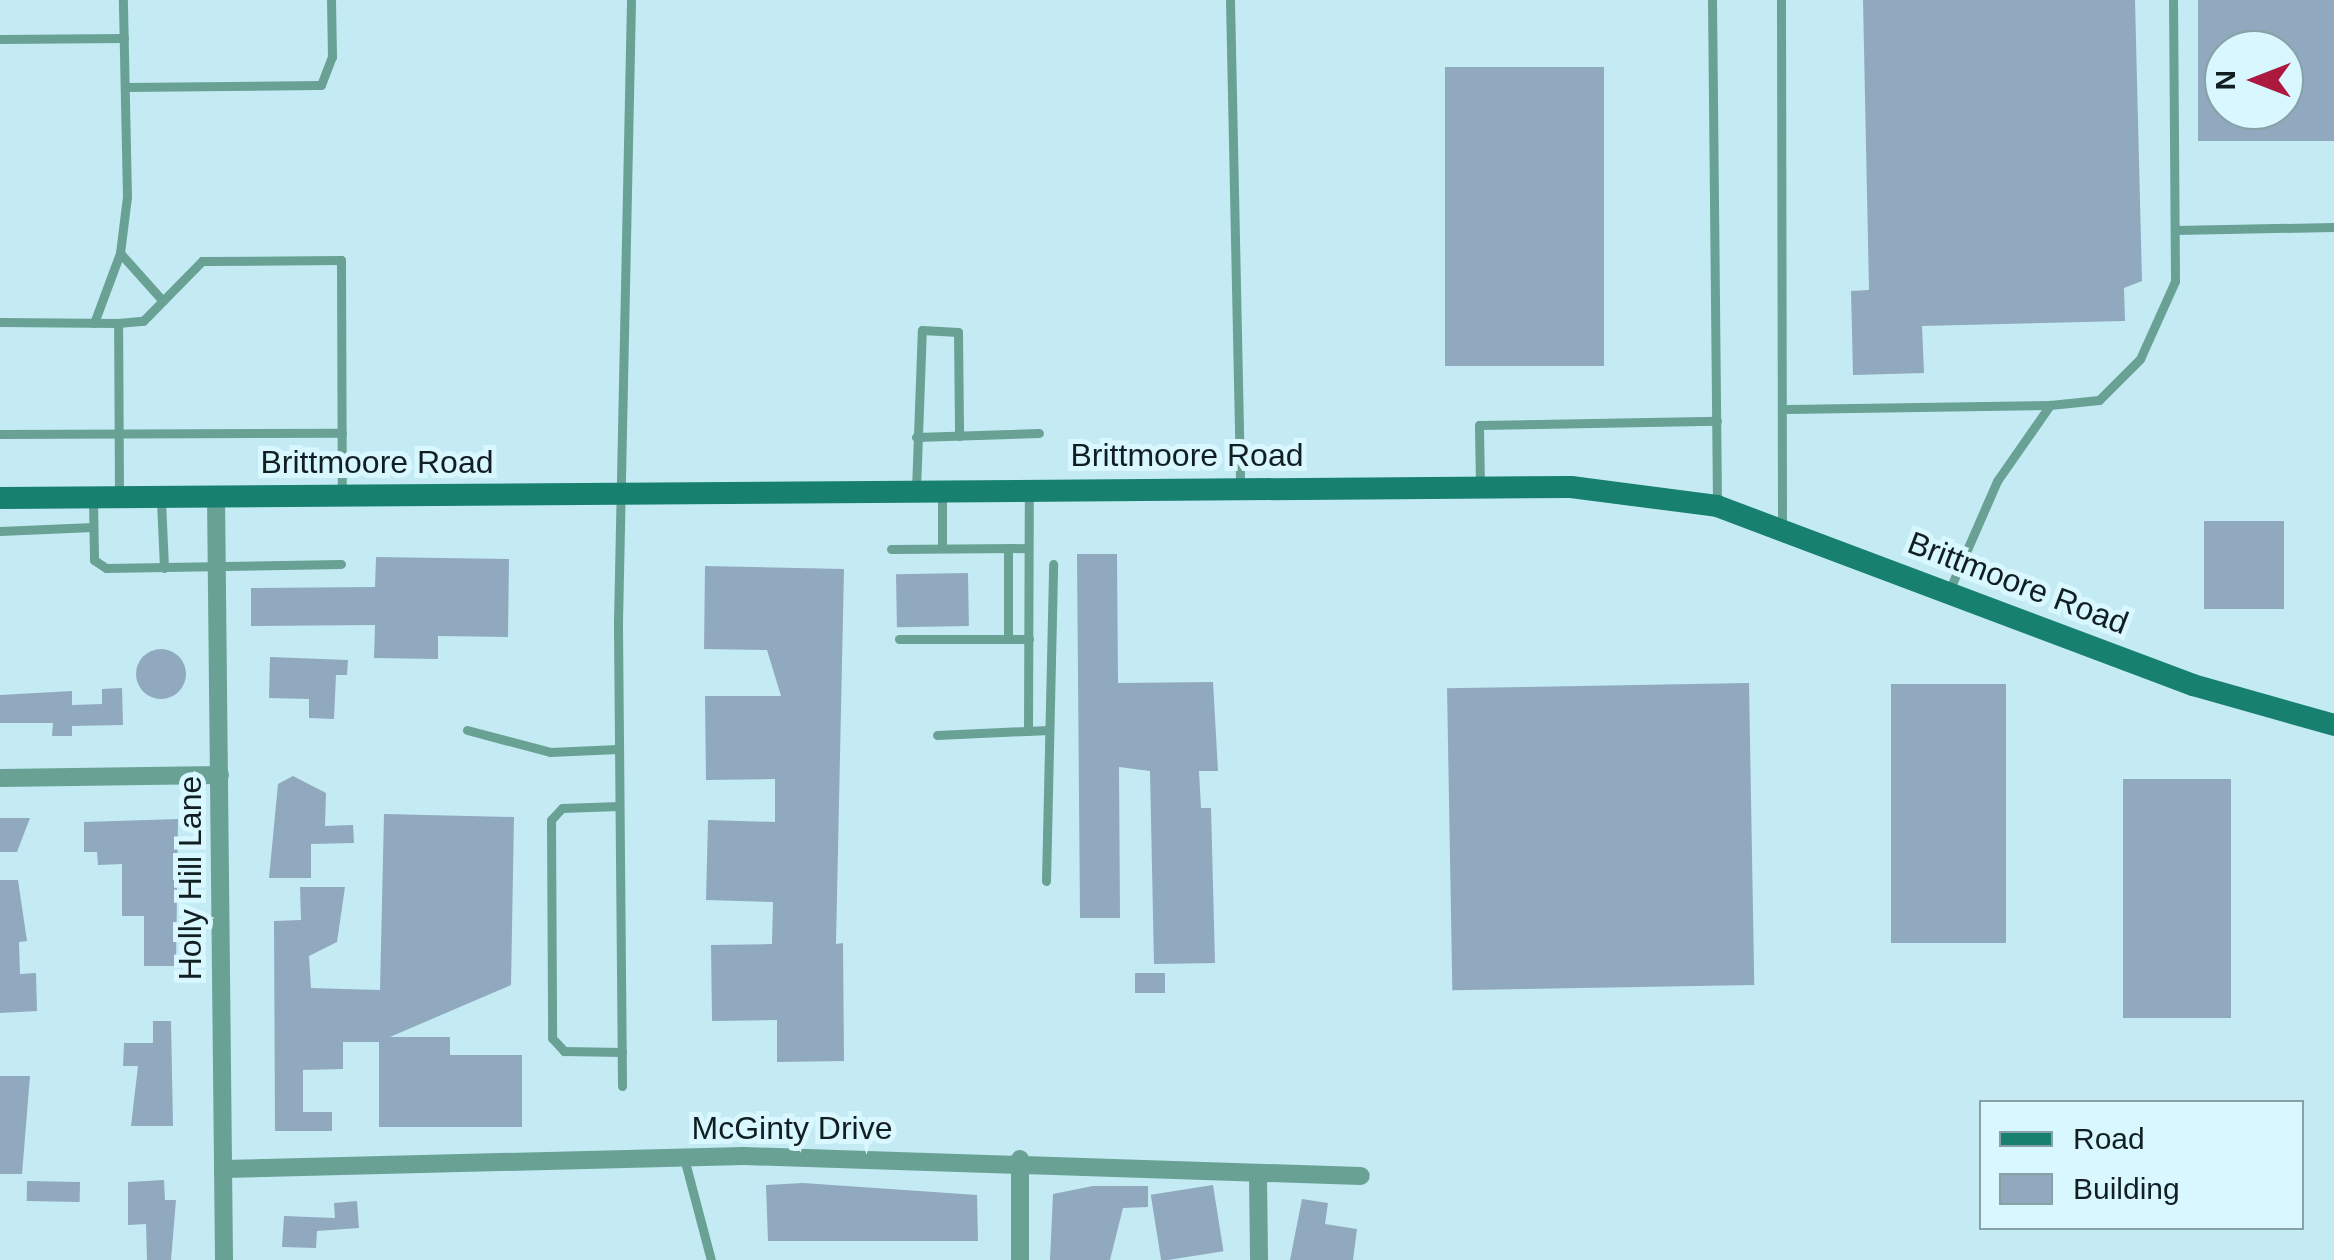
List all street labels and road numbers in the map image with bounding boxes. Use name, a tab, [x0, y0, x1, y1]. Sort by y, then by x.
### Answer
street label: Brittmoore Road	[1071, 436, 1303, 474]
street label: Brittmoore Road	[261, 443, 493, 481]
street label: Brittmoore Road	[1902, 523, 2134, 643]
street label: Holly Hill Lane	[171, 776, 209, 980]
street label: McGinty Drive	[692, 1109, 892, 1147]

